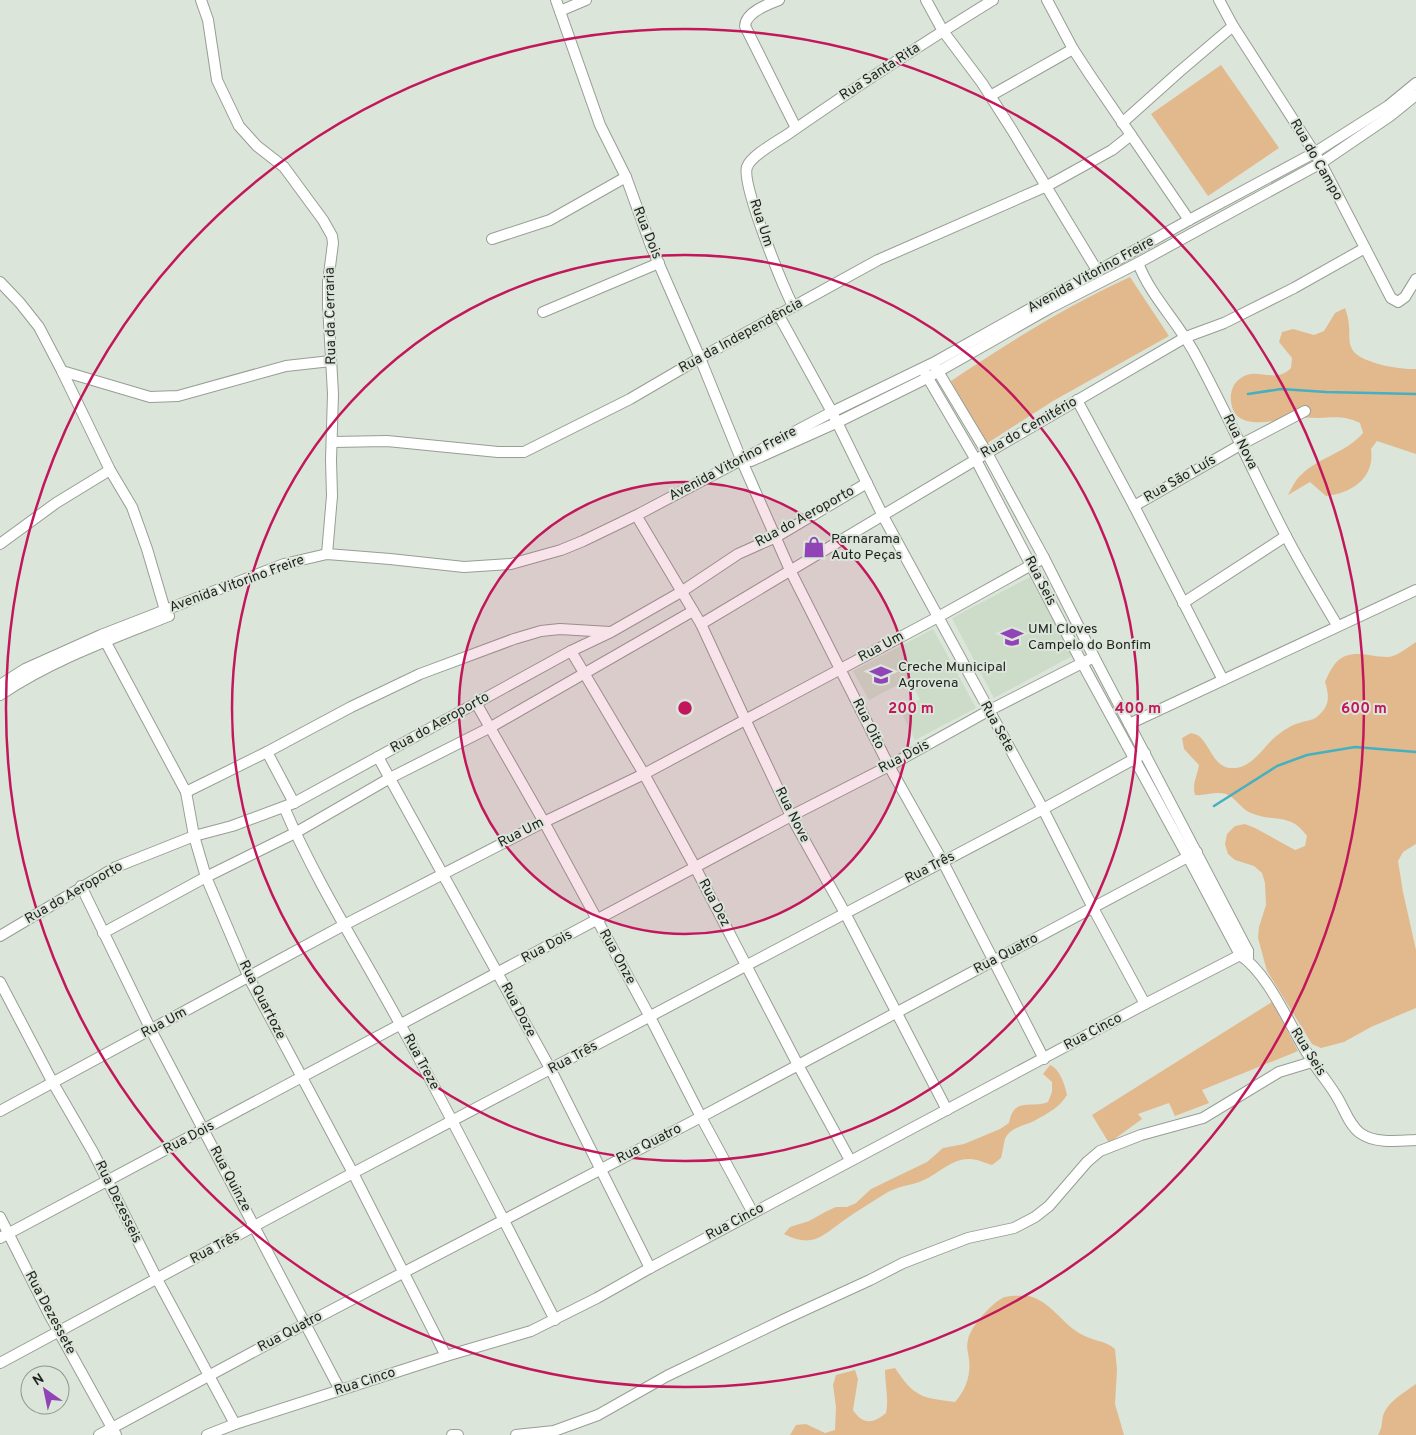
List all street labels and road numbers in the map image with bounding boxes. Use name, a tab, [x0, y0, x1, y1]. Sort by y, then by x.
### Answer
street label: Rua Santa Rita	[837, 40, 923, 104]
street label: Rua do Campo	[1286, 116, 1346, 204]
street label: Rua Um	[745, 197, 777, 249]
street label: Rua Dois	[629, 204, 665, 262]
street label: Avenida Vitorino Freire	[1025, 233, 1157, 317]
street label: Rua da Cerraria	[322, 267, 340, 365]
street label: Rua da Independência	[676, 295, 806, 377]
street label: Rua do Cemitério	[978, 393, 1080, 462]
street label: Rua Nova	[1219, 412, 1261, 472]
street label: Avenida Vitorino Freire	[666, 423, 800, 505]
street label: Rua São Luís	[1141, 452, 1219, 506]
street label: Rua do Aeroporto	[753, 483, 858, 551]
street label: Avenida Vitorino Freire	[167, 552, 307, 616]
street label: Rua Seis	[1020, 553, 1060, 609]
street label: Rua Um	[855, 628, 907, 666]
street label: Rua do Aeroporto	[388, 689, 493, 757]
street label: Rua Oito	[848, 696, 888, 752]
street label: Rua Sete	[976, 698, 1018, 756]
street label: Rua Dois	[876, 737, 932, 777]
street label: Rua Nove	[771, 784, 813, 846]
street label: Rua Um	[495, 814, 547, 852]
street label: Rua Três	[902, 848, 958, 888]
street label: Rua do Aeroporto	[22, 858, 126, 928]
street label: Rua Dez	[694, 876, 734, 930]
street label: Rua Onze	[595, 926, 639, 988]
street label: Rua Dois	[519, 927, 575, 967]
street label: Rua Quatro	[971, 930, 1041, 978]
street label: Rua Quartoze	[235, 958, 289, 1042]
street label: Rua Doze	[497, 980, 539, 1040]
street label: Rua Um	[138, 1004, 190, 1042]
street label: Rua Cinco	[1061, 1010, 1125, 1054]
street label: Rua Seis	[1287, 1025, 1329, 1079]
street label: Rua Treze	[399, 1031, 443, 1093]
street label: Rua Três	[545, 1038, 601, 1078]
street label: Rua Dois	[161, 1118, 217, 1158]
street label: Rua Quatro	[614, 1120, 685, 1168]
street label: Rua Quinze	[206, 1143, 254, 1215]
street label: Rua Dezesseis	[91, 1158, 145, 1246]
street label: Rua Cinco	[703, 1200, 767, 1244]
street label: Rua Três	[187, 1228, 243, 1268]
street label: Rua Dezessete	[21, 1268, 79, 1358]
street label: Rua Quatro	[255, 1308, 325, 1356]
street label: Rua Cinco	[332, 1364, 398, 1400]

